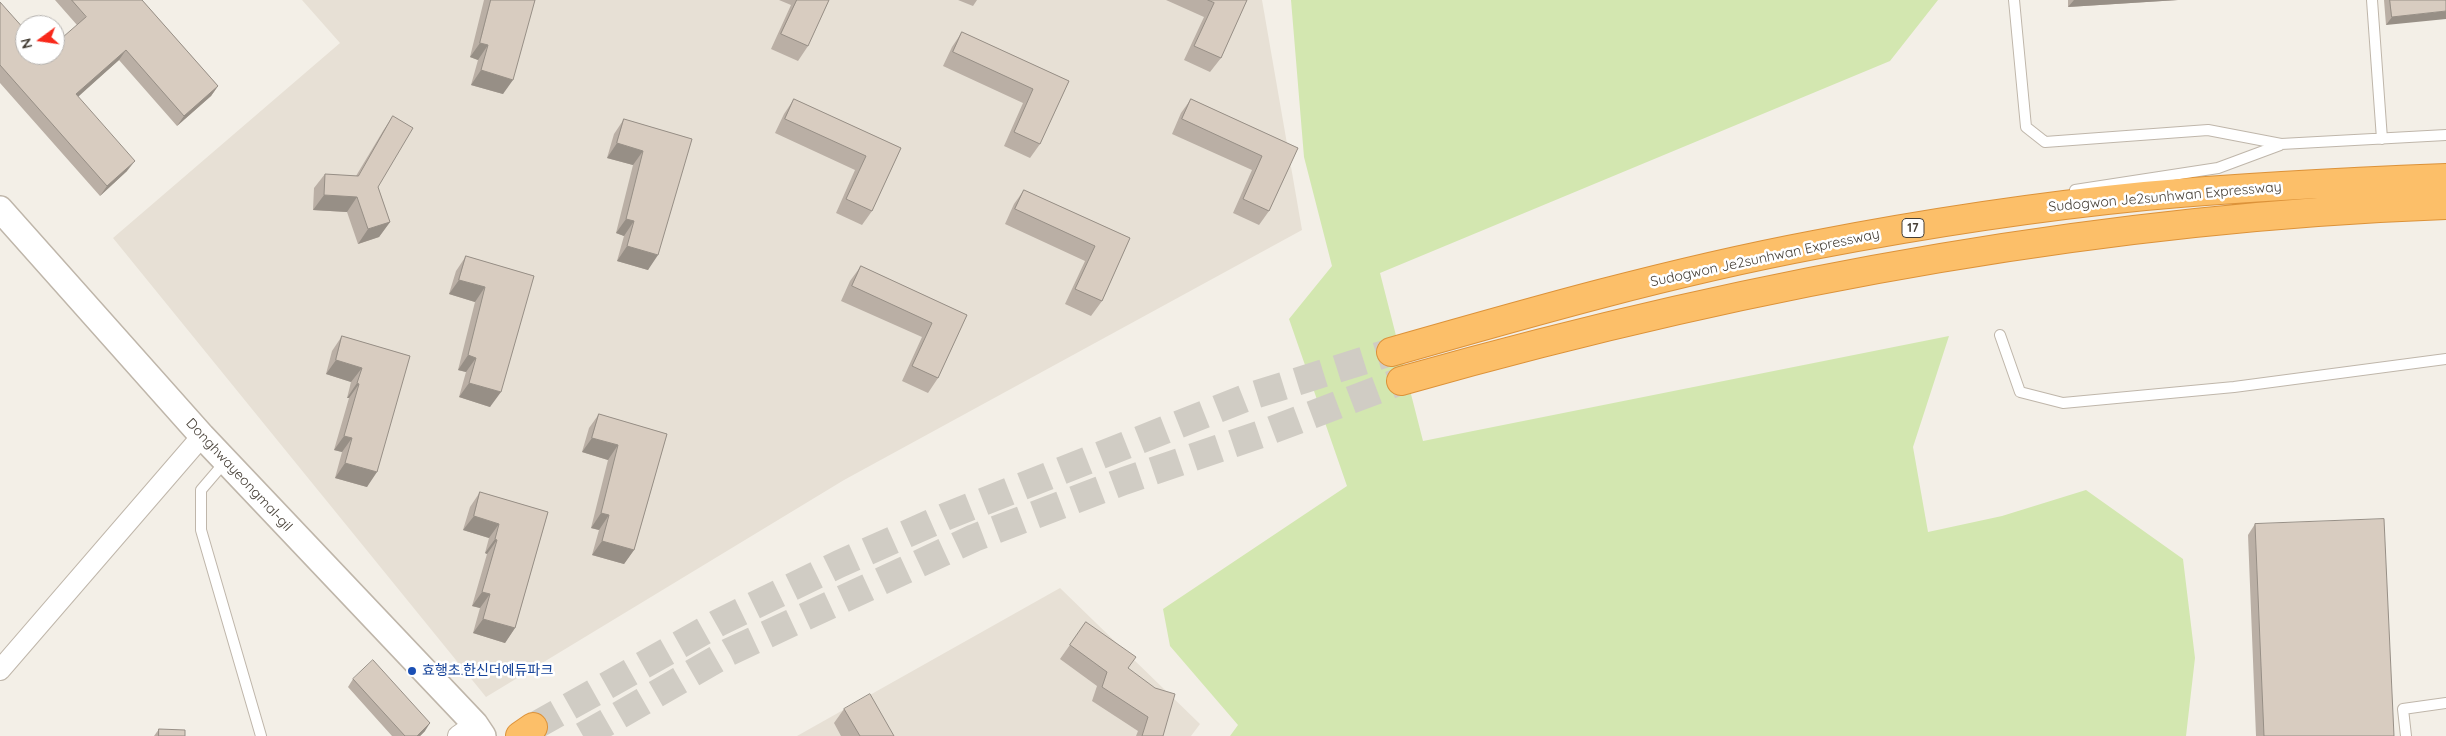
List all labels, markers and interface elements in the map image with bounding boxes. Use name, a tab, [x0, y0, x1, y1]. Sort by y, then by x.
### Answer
north arrow	[15, 15, 65, 65]
text: N	[16, 36, 36, 51]
street label: Sudogwon Je2sunhwan Expressway	[2048, 178, 2282, 216]
road number: 17	[1902, 218, 1924, 238]
street label: Sudogwon Je2sunhwan Expressway	[1649, 225, 1881, 291]
street label: Donghwayeongmal-gil	[182, 415, 296, 535]
place label: 효행초.한신더에듀파크	[422, 663, 553, 679]
marker: 효행초.한신더에듀파크	[406, 665, 418, 677]

